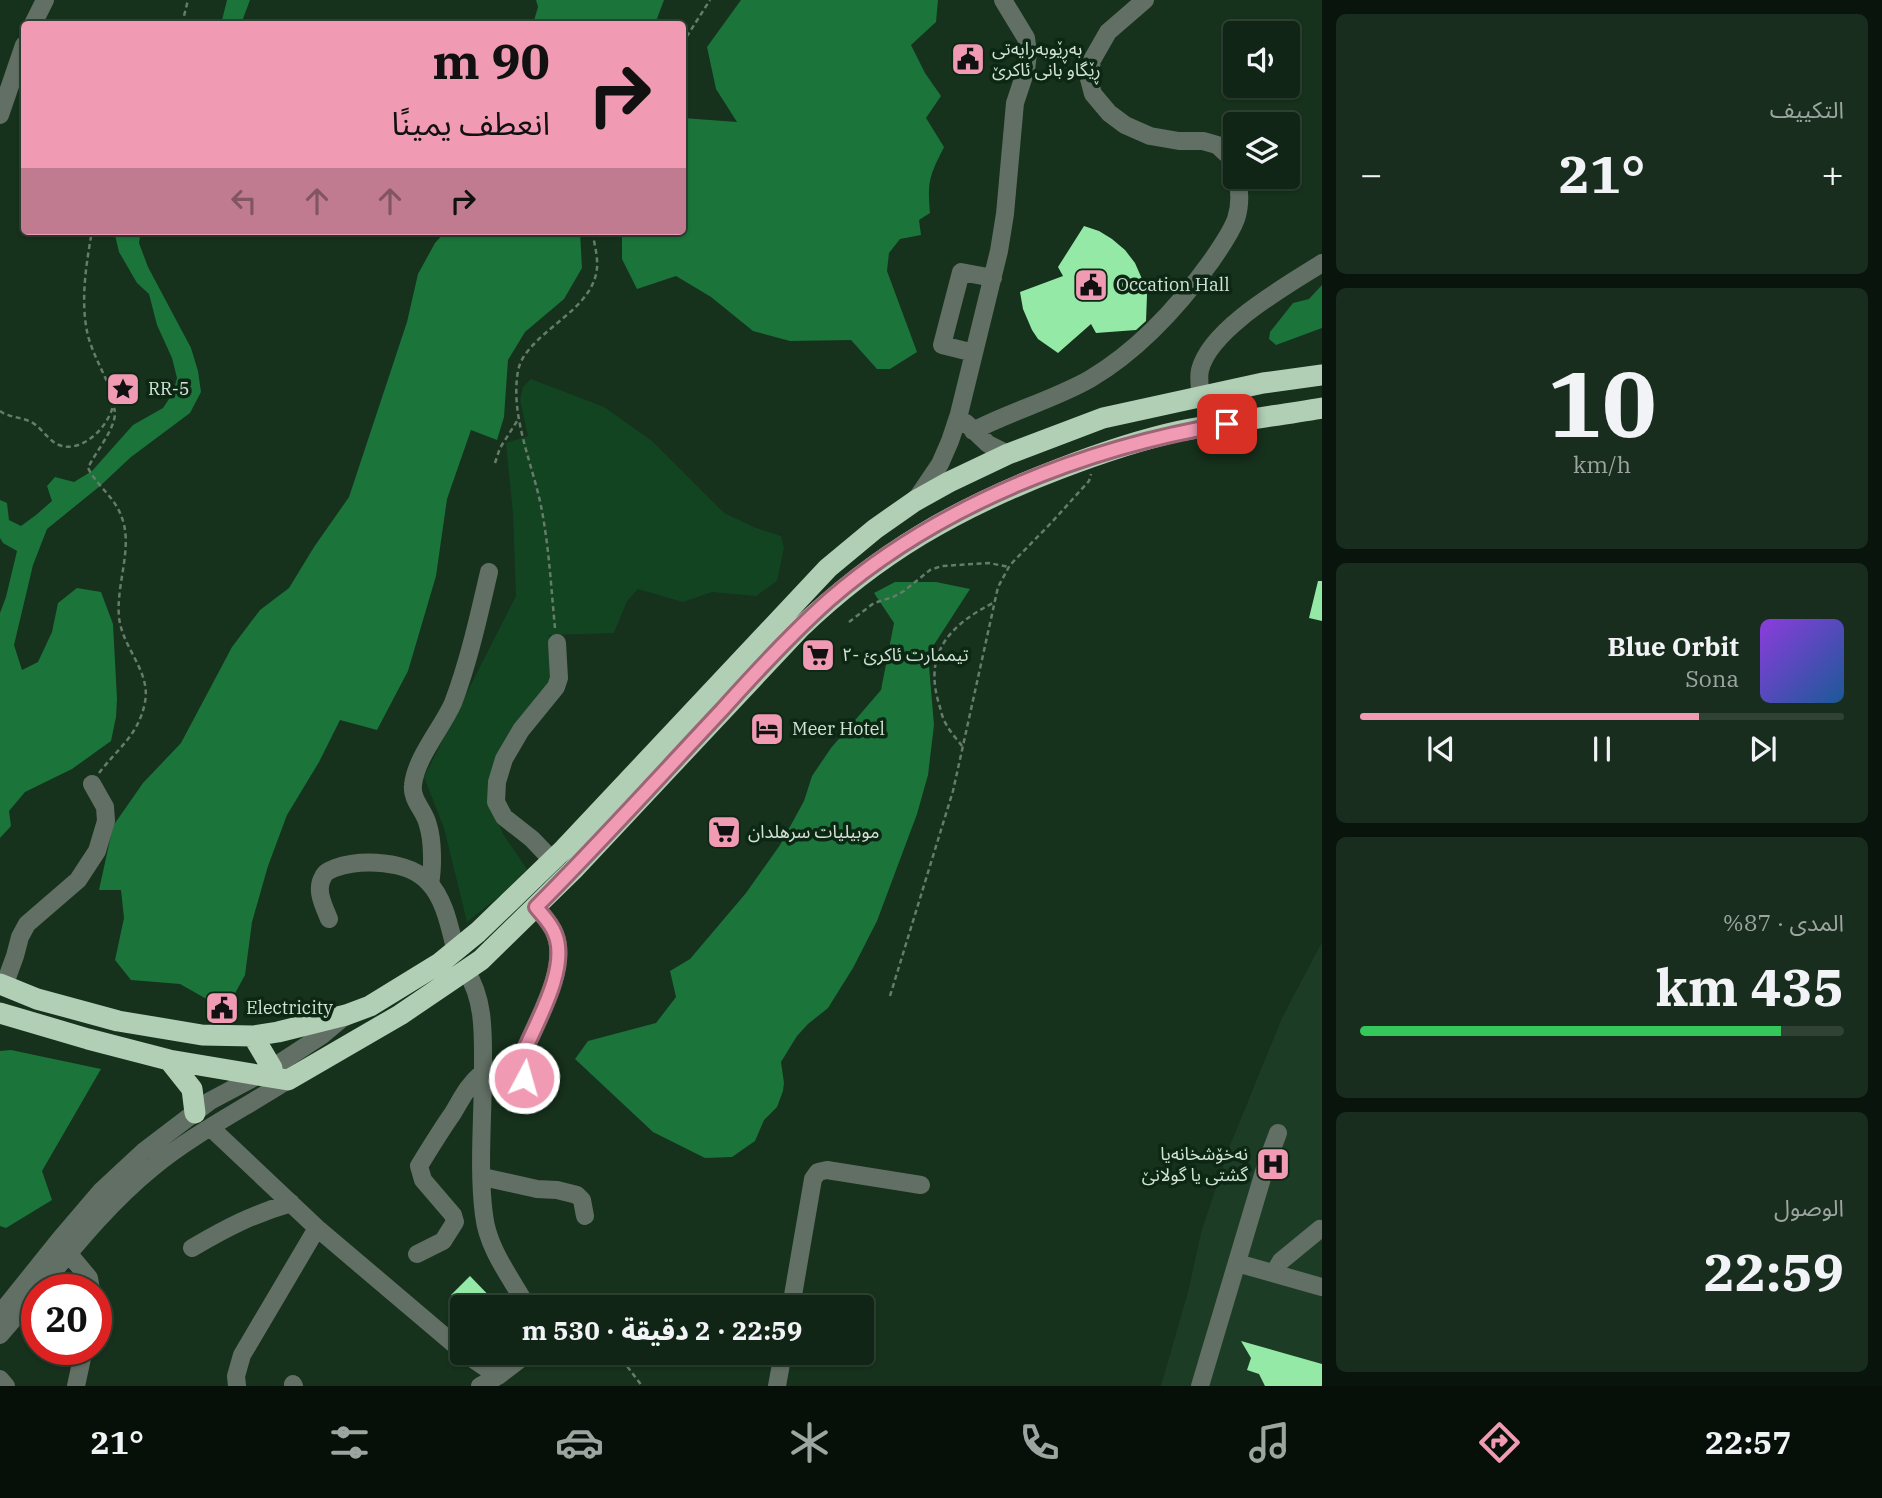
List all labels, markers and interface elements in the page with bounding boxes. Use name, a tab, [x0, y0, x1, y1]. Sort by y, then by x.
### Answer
map controls	[1223, 21, 1300, 189]
button: sound	[1223, 21, 1300, 98]
text: 90 m	[432, 29, 550, 92]
place label: بەڕێوبەرایەتی ڕێگاو بانی ئاکرێ	[992, 37, 1101, 85]
public building icon: بەڕێوبەرایەتی ڕێگاو بانی ئاکرێ	[949, 40, 987, 78]
icon: right	[574, 49, 665, 140]
text: التكييف	[1770, 94, 1844, 124]
text: انعطف يمينًا	[392, 102, 550, 144]
button: layers	[1223, 112, 1300, 189]
text: 21°	[1559, 140, 1645, 207]
text: −	[1360, 149, 1383, 198]
text: +	[1821, 149, 1844, 198]
icon: left	[225, 182, 263, 220]
icon: ahead	[298, 182, 336, 220]
icon: ahead	[371, 182, 409, 220]
icon: right	[444, 182, 482, 220]
public building icon: Occation Hall	[1072, 266, 1110, 304]
place label: Occation Hall	[1116, 273, 1230, 296]
text: 10	[1547, 344, 1657, 462]
place icon: RR-5	[104, 370, 142, 408]
place label: RR-5	[148, 377, 190, 400]
pin	[1197, 394, 1257, 454]
icon: arrive	[1208, 405, 1246, 443]
text: km/h	[1573, 449, 1631, 479]
text: Blue Orbit	[1607, 629, 1739, 663]
supermarket icon: تيممارت ئاكرئ -٢	[799, 636, 837, 674]
place label: تيممارت ئاكرئ -٢	[842, 643, 969, 666]
text: Sona	[1685, 663, 1739, 693]
hotel icon: Meer Hotel	[748, 710, 786, 748]
place label: Meer Hotel	[792, 717, 885, 740]
icon: previous	[1422, 730, 1460, 768]
icon: pause	[1583, 730, 1621, 768]
icon: next	[1744, 730, 1782, 768]
supermarket icon: موبيليات سرهلدان	[705, 813, 743, 851]
place label: موبيليات سرهلدان	[748, 820, 879, 843]
text: المدى · 87%	[1723, 907, 1844, 937]
text: 435 km	[1655, 953, 1844, 1020]
public building icon: Electricity	[203, 989, 241, 1027]
place label: Electricity	[246, 996, 333, 1019]
position arrow	[487, 1041, 561, 1115]
place label: نەخۆشخانەیا گشتی یا گولانێ	[1142, 1142, 1249, 1186]
hospital icon: نەخۆشخانەیا گشتی یا گولانێ	[1254, 1145, 1292, 1183]
text: الوصول	[1774, 1192, 1844, 1222]
text: 22:59	[1703, 1238, 1844, 1305]
speed limit sign: 20	[21, 1274, 112, 1365]
text: 22:59 · 2 دقيقة · 530 m	[522, 1313, 802, 1347]
icon: filters	[325, 1418, 374, 1467]
icon: car	[555, 1418, 604, 1467]
icon: climate	[785, 1418, 834, 1467]
icon: phone	[1015, 1418, 1064, 1467]
icon: music	[1245, 1418, 1294, 1467]
icon: directions	[1475, 1418, 1524, 1467]
text: 21°	[91, 1421, 144, 1463]
text: 22:57	[1705, 1421, 1792, 1463]

